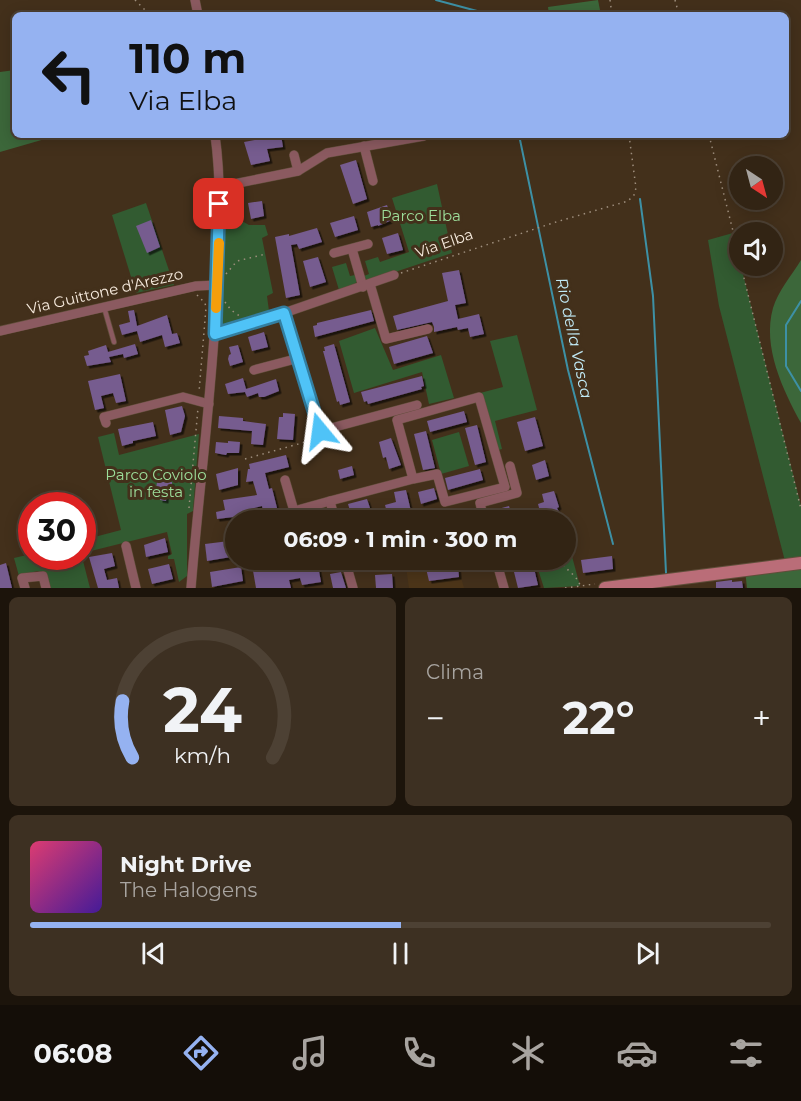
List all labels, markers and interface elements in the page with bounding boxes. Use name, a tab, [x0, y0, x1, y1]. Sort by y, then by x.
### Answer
text: 110 m	[129, 32, 246, 84]
icon: left	[30, 36, 108, 114]
text: Via Elba	[129, 84, 237, 117]
north arrow	[729, 156, 783, 210]
map controls	[729, 156, 783, 276]
pin	[193, 178, 244, 229]
icon: arrive	[202, 187, 235, 220]
park label: Parco Elba	[381, 206, 461, 225]
button: sound	[729, 222, 783, 276]
street label: Via Elba	[413, 224, 475, 262]
street label: Via Guittone d'Arezzo	[25, 264, 185, 318]
water label: Rio della Vasca	[552, 276, 596, 400]
position arrow	[288, 399, 352, 463]
park label: Parco Coviolo in festa	[105, 465, 207, 501]
speed limit sign: 30	[18, 492, 96, 570]
text: 06:09 · 1 min · 300 m	[284, 526, 517, 553]
text: Clima	[426, 660, 484, 684]
text: 24	[163, 672, 242, 748]
text: 22°	[563, 690, 634, 745]
text: −	[426, 698, 445, 738]
text: +	[752, 698, 771, 738]
text: km/h	[174, 743, 231, 769]
text: Night Drive	[120, 851, 252, 878]
text: The Halogens	[120, 878, 257, 902]
icon: previous	[137, 937, 170, 970]
icon: pause	[384, 937, 417, 970]
icon: next	[631, 937, 664, 970]
icon: directions	[180, 1032, 222, 1074]
icon: music	[289, 1032, 331, 1074]
icon: phone	[398, 1032, 440, 1074]
icon: climate	[507, 1032, 549, 1074]
icon: car	[616, 1032, 658, 1074]
icon: filters	[725, 1032, 767, 1074]
text: 06:08	[34, 1037, 112, 1070]

